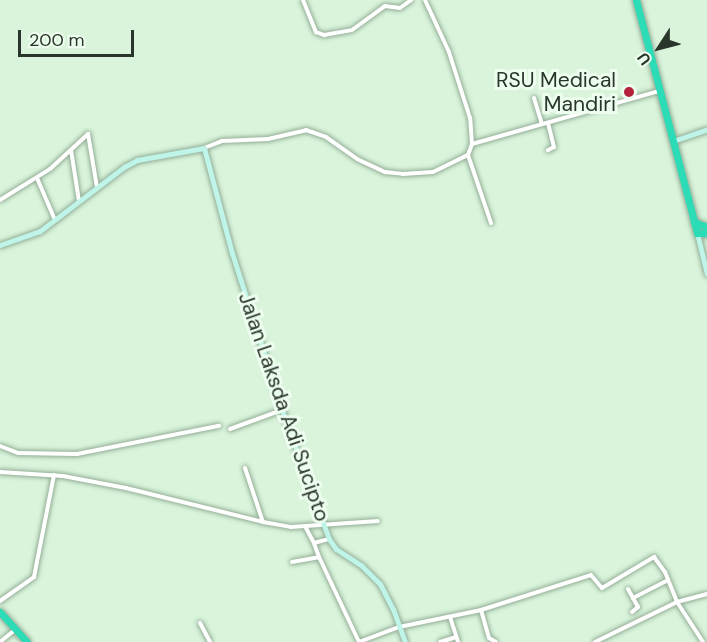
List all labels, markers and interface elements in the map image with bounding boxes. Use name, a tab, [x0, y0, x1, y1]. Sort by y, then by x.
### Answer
scale bar	[21, 18, 136, 56]
north arrow	[629, 18, 689, 78]
text: 200 m	[29, 28, 85, 52]
text: U	[632, 48, 656, 69]
place label: RSU Medical Mandiri	[496, 67, 616, 117]
marker: RSU Medical Mandiri	[620, 83, 638, 101]
street label: Jalan Laksda Adi Sucipto	[233, 289, 335, 525]

